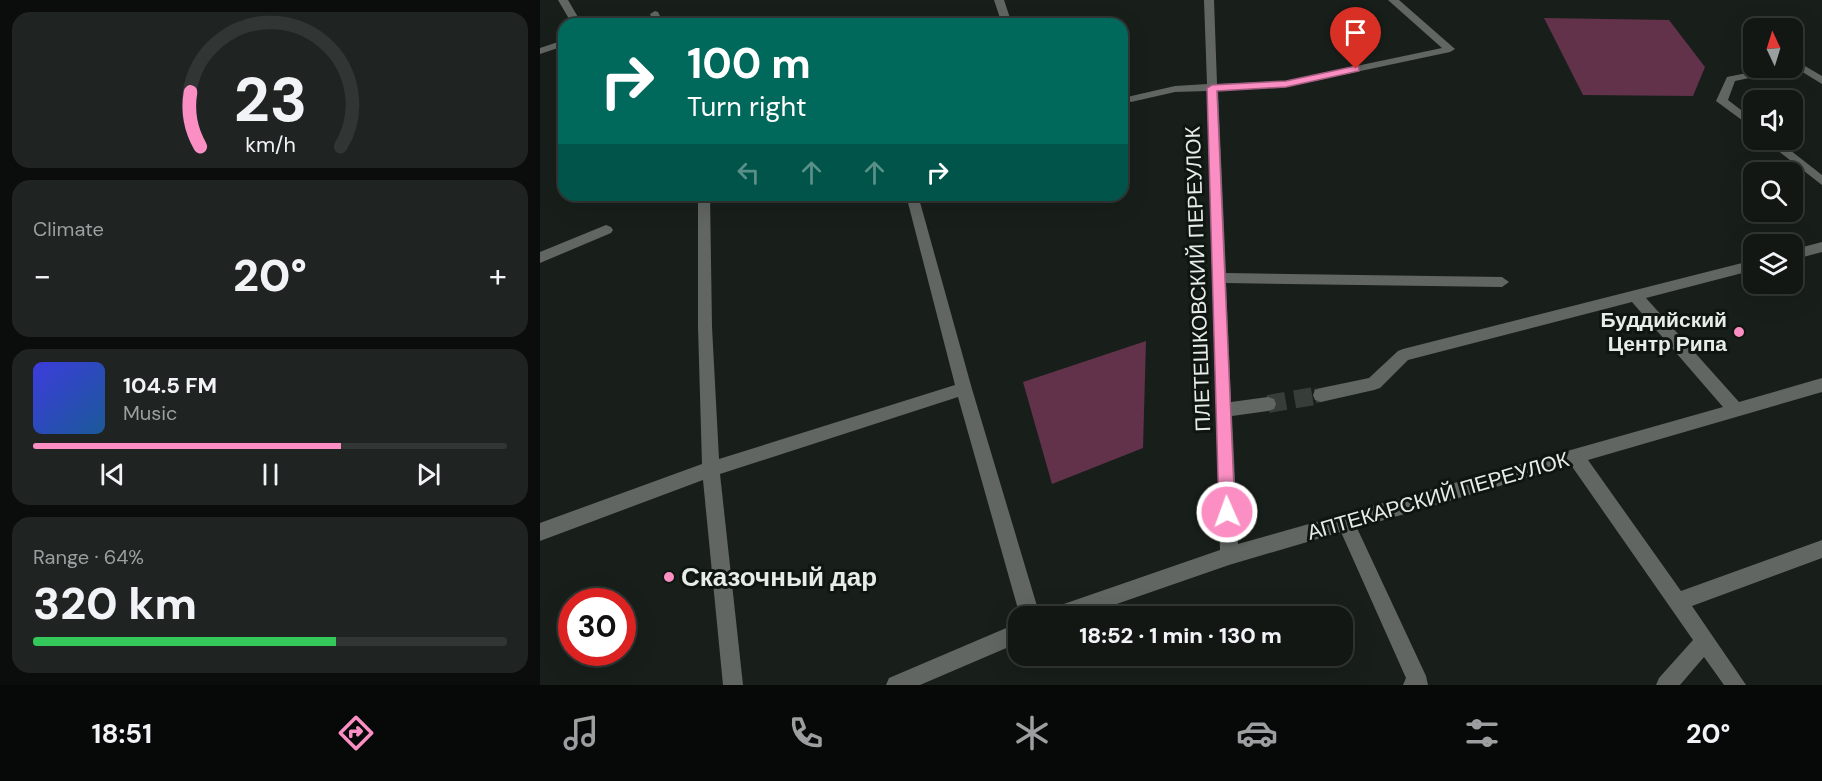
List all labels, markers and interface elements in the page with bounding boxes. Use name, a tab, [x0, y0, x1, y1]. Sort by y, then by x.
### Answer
pin	[1330, 7, 1381, 69]
icon: arrive	[1339, 16, 1372, 49]
north arrow	[1743, 18, 1803, 78]
map controls	[1743, 18, 1803, 294]
text: 100 m	[687, 36, 811, 91]
icon: right	[588, 42, 666, 120]
text: 23	[233, 59, 307, 140]
text: Turn right	[687, 89, 807, 124]
button: sound	[1743, 90, 1803, 150]
street label: ПЛЕТЕШКОВСКИЙ ПЕРЕУЛОК	[1179, 125, 1217, 432]
text: km/h	[245, 132, 295, 160]
icon: left	[732, 156, 765, 189]
icon: ahead	[795, 156, 828, 189]
icon: ahead	[858, 156, 891, 189]
icon: right	[921, 156, 954, 189]
button: search	[1743, 162, 1803, 222]
text: Climate	[33, 216, 104, 242]
button: layers	[1743, 234, 1803, 294]
text: 20°	[233, 246, 307, 305]
text: −	[33, 254, 51, 297]
text: +	[489, 254, 507, 297]
place label: Буддийский Центр Рипа	[1601, 306, 1727, 358]
marker: Буддийский Центр Рипа	[1732, 325, 1746, 339]
text: 104.5 FM	[123, 371, 217, 400]
text: Music	[123, 400, 178, 426]
street label: АПТЕКАРСКИЙ ПЕРЕУЛОК	[1304, 445, 1573, 547]
icon: previous	[96, 458, 129, 491]
icon: pause	[254, 458, 287, 491]
icon: next	[412, 458, 445, 491]
position arrow	[1195, 480, 1259, 544]
text: Range · 64%	[33, 544, 144, 570]
place label: Сказочный дар	[681, 560, 877, 594]
marker: Сказочный дар	[662, 570, 676, 584]
text: 320 km	[33, 574, 197, 633]
speed limit sign: 30	[558, 588, 636, 666]
text: 18:52 · 1 min · 130 m	[1079, 621, 1282, 650]
icon: directions	[335, 712, 377, 754]
icon: music	[560, 712, 602, 754]
icon: phone	[785, 712, 827, 754]
icon: climate	[1011, 712, 1053, 754]
icon: car	[1236, 712, 1278, 754]
icon: filters	[1461, 712, 1503, 754]
text: 18:51	[92, 716, 152, 751]
text: 20°	[1686, 716, 1730, 751]

